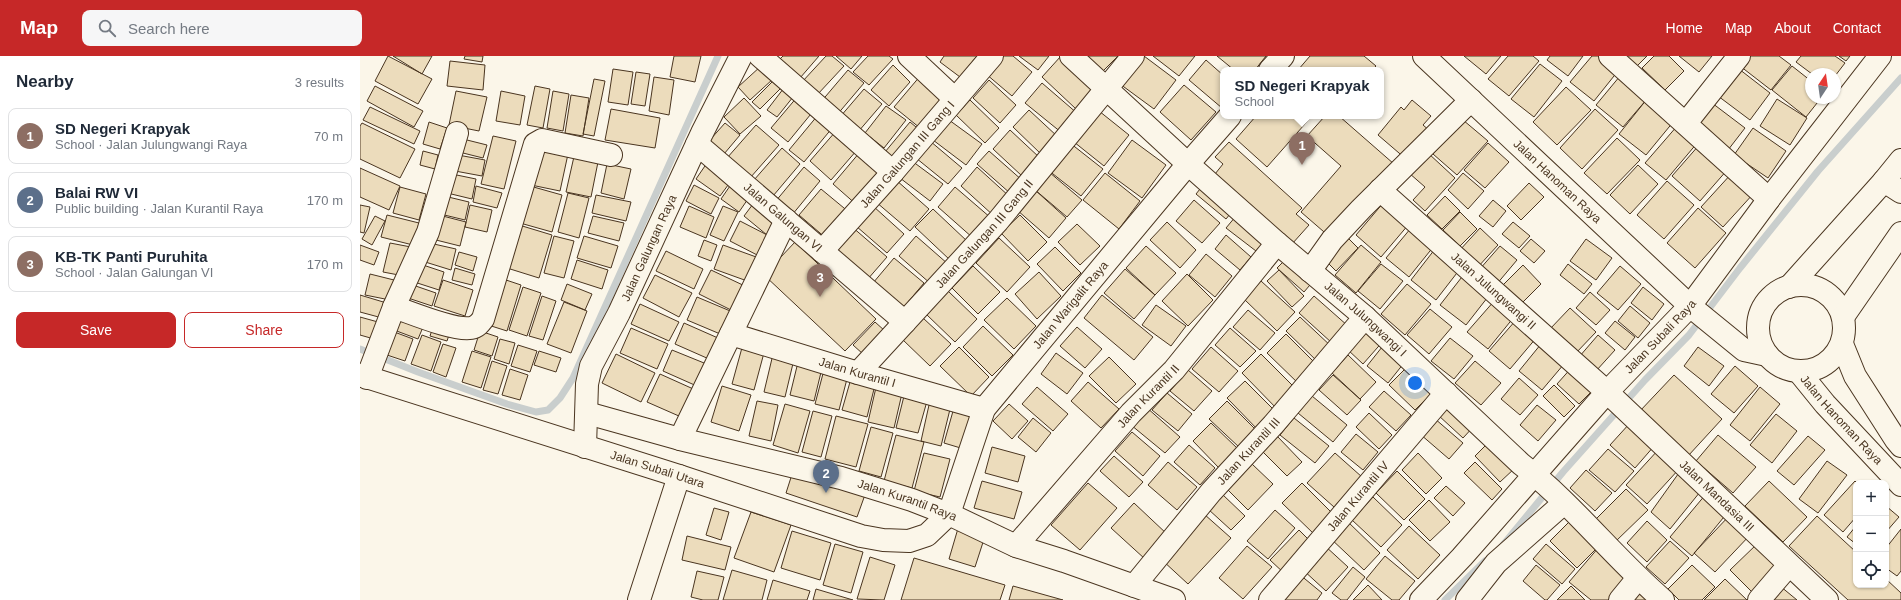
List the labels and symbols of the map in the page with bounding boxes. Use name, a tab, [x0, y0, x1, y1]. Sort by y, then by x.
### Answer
north arrow	[1805, 68, 1841, 104]
street label: Jalan Galungan III Gang I	[857, 98, 958, 211]
pin: 1	[1289, 132, 1315, 165]
street label: Jalan Hanoman Raya	[1510, 137, 1604, 226]
street label: Jalan Galungan III Gang II	[933, 177, 1036, 291]
street label: Jalan Galungan VI	[741, 180, 825, 255]
street label: Jalan Galungan Raya	[618, 192, 680, 303]
street label: Jalan Julungwangi II	[1448, 250, 1539, 332]
street label: Jalan Warigalit Raya	[1030, 258, 1111, 352]
pin: 3	[807, 264, 833, 297]
street label: Jalan Julungwangi I	[1321, 279, 1410, 360]
street label: Jalan Subali Raya	[1622, 297, 1699, 376]
street label: Jalan Kurantil I	[817, 354, 897, 390]
street label: Jalan Kurantil II	[1114, 362, 1182, 431]
street label: Jalan Hanoman Raya	[1797, 372, 1885, 468]
your location	[1405, 373, 1425, 393]
street label: Jalan Kurantil III	[1214, 415, 1283, 488]
street label: Jalan Subali Utara	[609, 448, 707, 491]
street label: Jalan Mandasia III	[1677, 457, 1757, 534]
street label: Jalan Kurantil IV	[1324, 459, 1392, 534]
pin: 2	[813, 460, 839, 493]
street label: Jalan Kurantil Raya	[856, 477, 959, 524]

